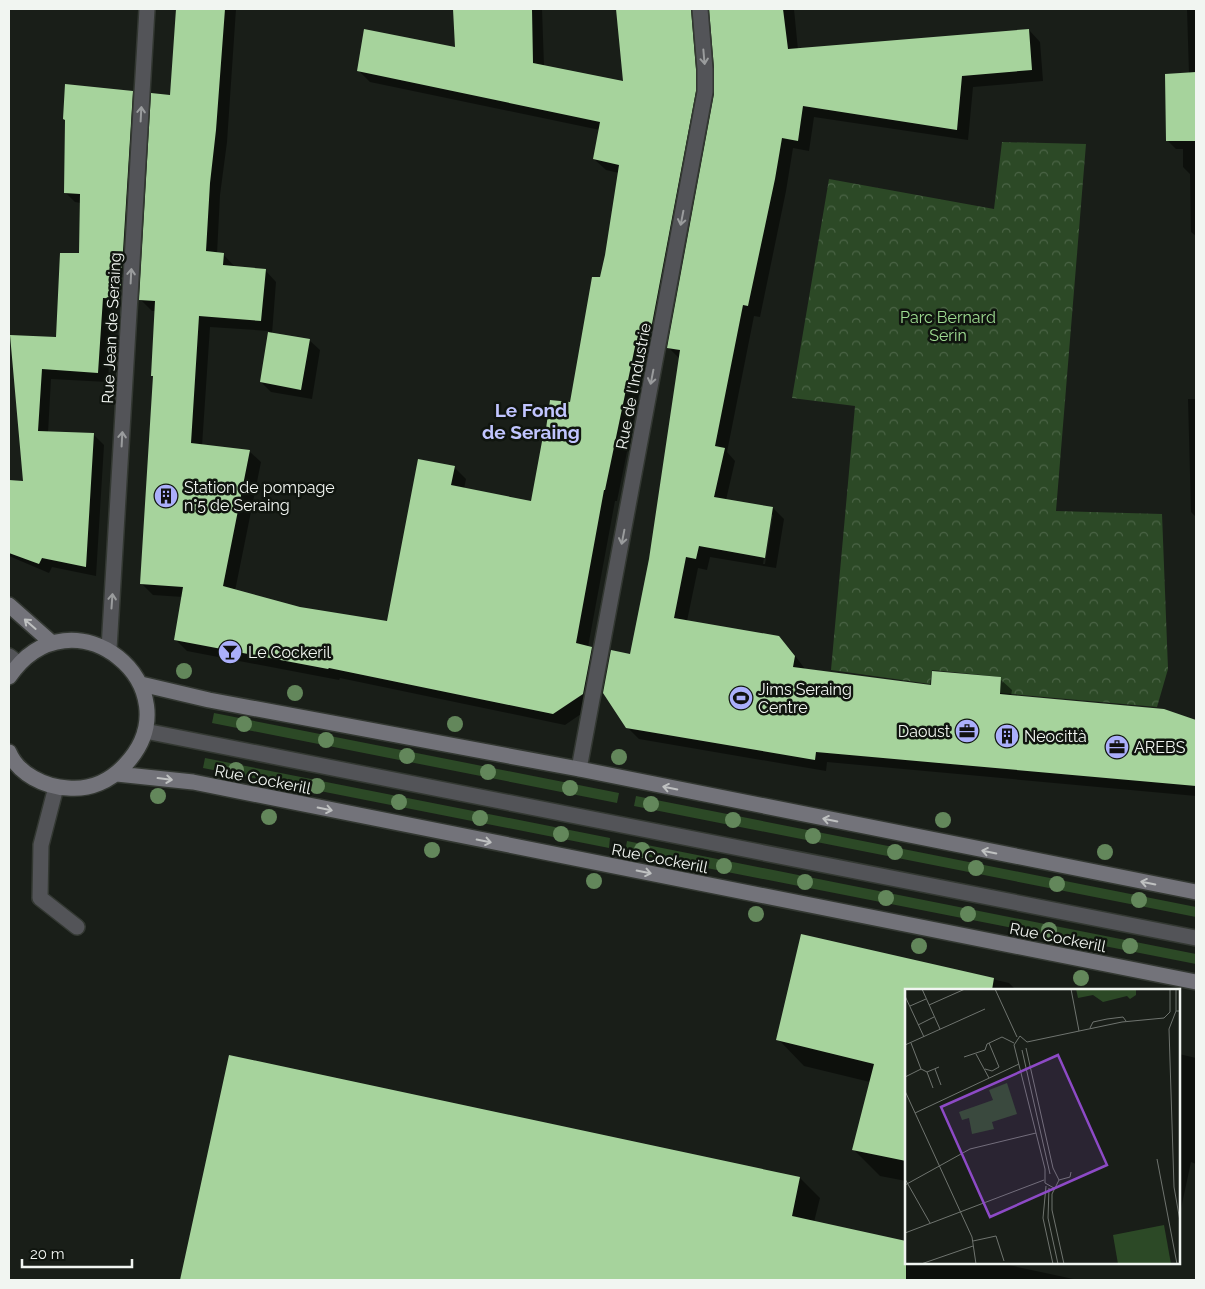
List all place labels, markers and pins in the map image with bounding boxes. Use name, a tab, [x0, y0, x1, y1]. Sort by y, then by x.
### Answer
place label: Station de pompage n°5 de Seraing	[184, 478, 335, 515]
building icon: Station de pompage n°5 de Seraing	[153, 483, 179, 509]
bar icon: Le Cockeril	[217, 639, 243, 665]
place label: Le Cockeril	[248, 643, 331, 662]
place label: Jims Seraing Centre	[758, 680, 852, 717]
sports icon: Jims Seraing Centre	[728, 685, 754, 711]
office icon: Daoust	[954, 718, 980, 744]
place label: Daoust	[898, 722, 951, 741]
building icon: Neocittà	[994, 723, 1020, 749]
place label: Neocittà	[1024, 727, 1087, 746]
office icon: AREBS	[1104, 734, 1130, 760]
place label: AREBS	[1134, 738, 1186, 757]

